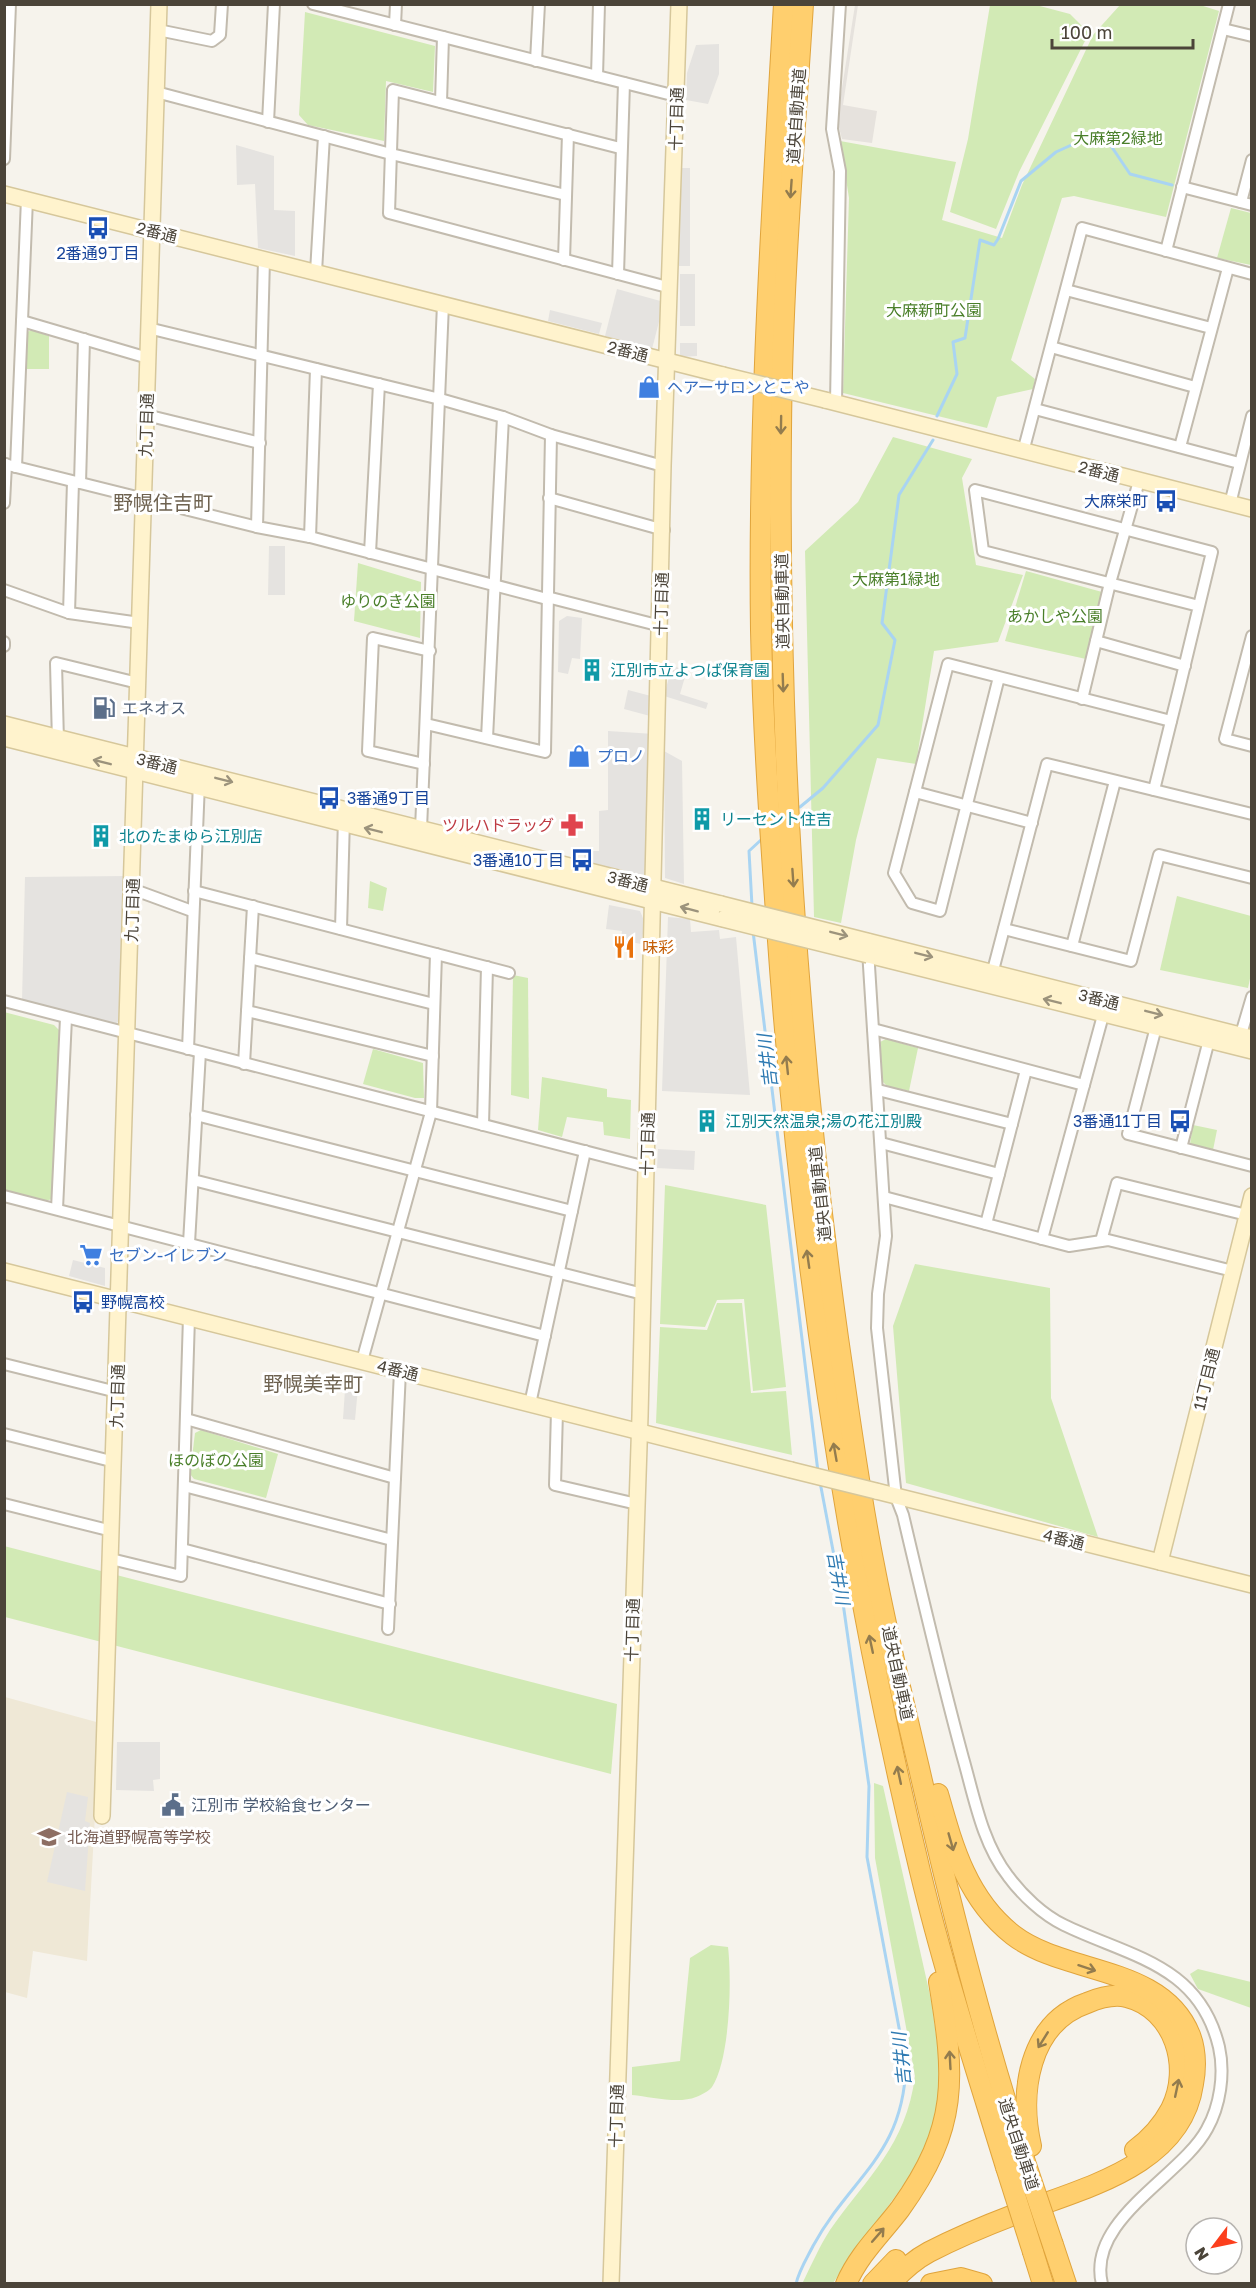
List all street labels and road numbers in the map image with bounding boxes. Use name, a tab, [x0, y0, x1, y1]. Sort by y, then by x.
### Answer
street label: 道央自動車道	[783, 67, 809, 165]
street label: 十丁目通	[665, 87, 687, 151]
street label: 2番通	[135, 217, 179, 247]
street label: 2番通	[606, 336, 650, 366]
street label: 九丁目通	[135, 393, 157, 457]
street label: 2番通	[1077, 456, 1121, 486]
street label: 道央自動車道	[771, 553, 793, 649]
street label: 十丁目通	[650, 572, 672, 636]
street label: 3番通	[135, 748, 179, 778]
street label: 3番通	[606, 866, 650, 896]
street label: 九丁目通	[121, 878, 143, 942]
street label: 3番通	[1077, 984, 1121, 1014]
street label: 十丁目通	[636, 1112, 658, 1176]
street label: 道央自動車道	[805, 1145, 835, 1243]
street label: 11丁目通	[1189, 1346, 1223, 1412]
street label: 4番通	[375, 1355, 421, 1385]
street label: 九丁目通	[106, 1364, 128, 1428]
street label: 4番通	[1041, 1524, 1087, 1554]
street label: 十丁目通	[621, 1598, 643, 1662]
street label: 道央自動車道	[878, 1624, 918, 1722]
street label: 十丁目通	[605, 2084, 627, 2148]
street label: 道央自動車道	[995, 2095, 1043, 2193]

